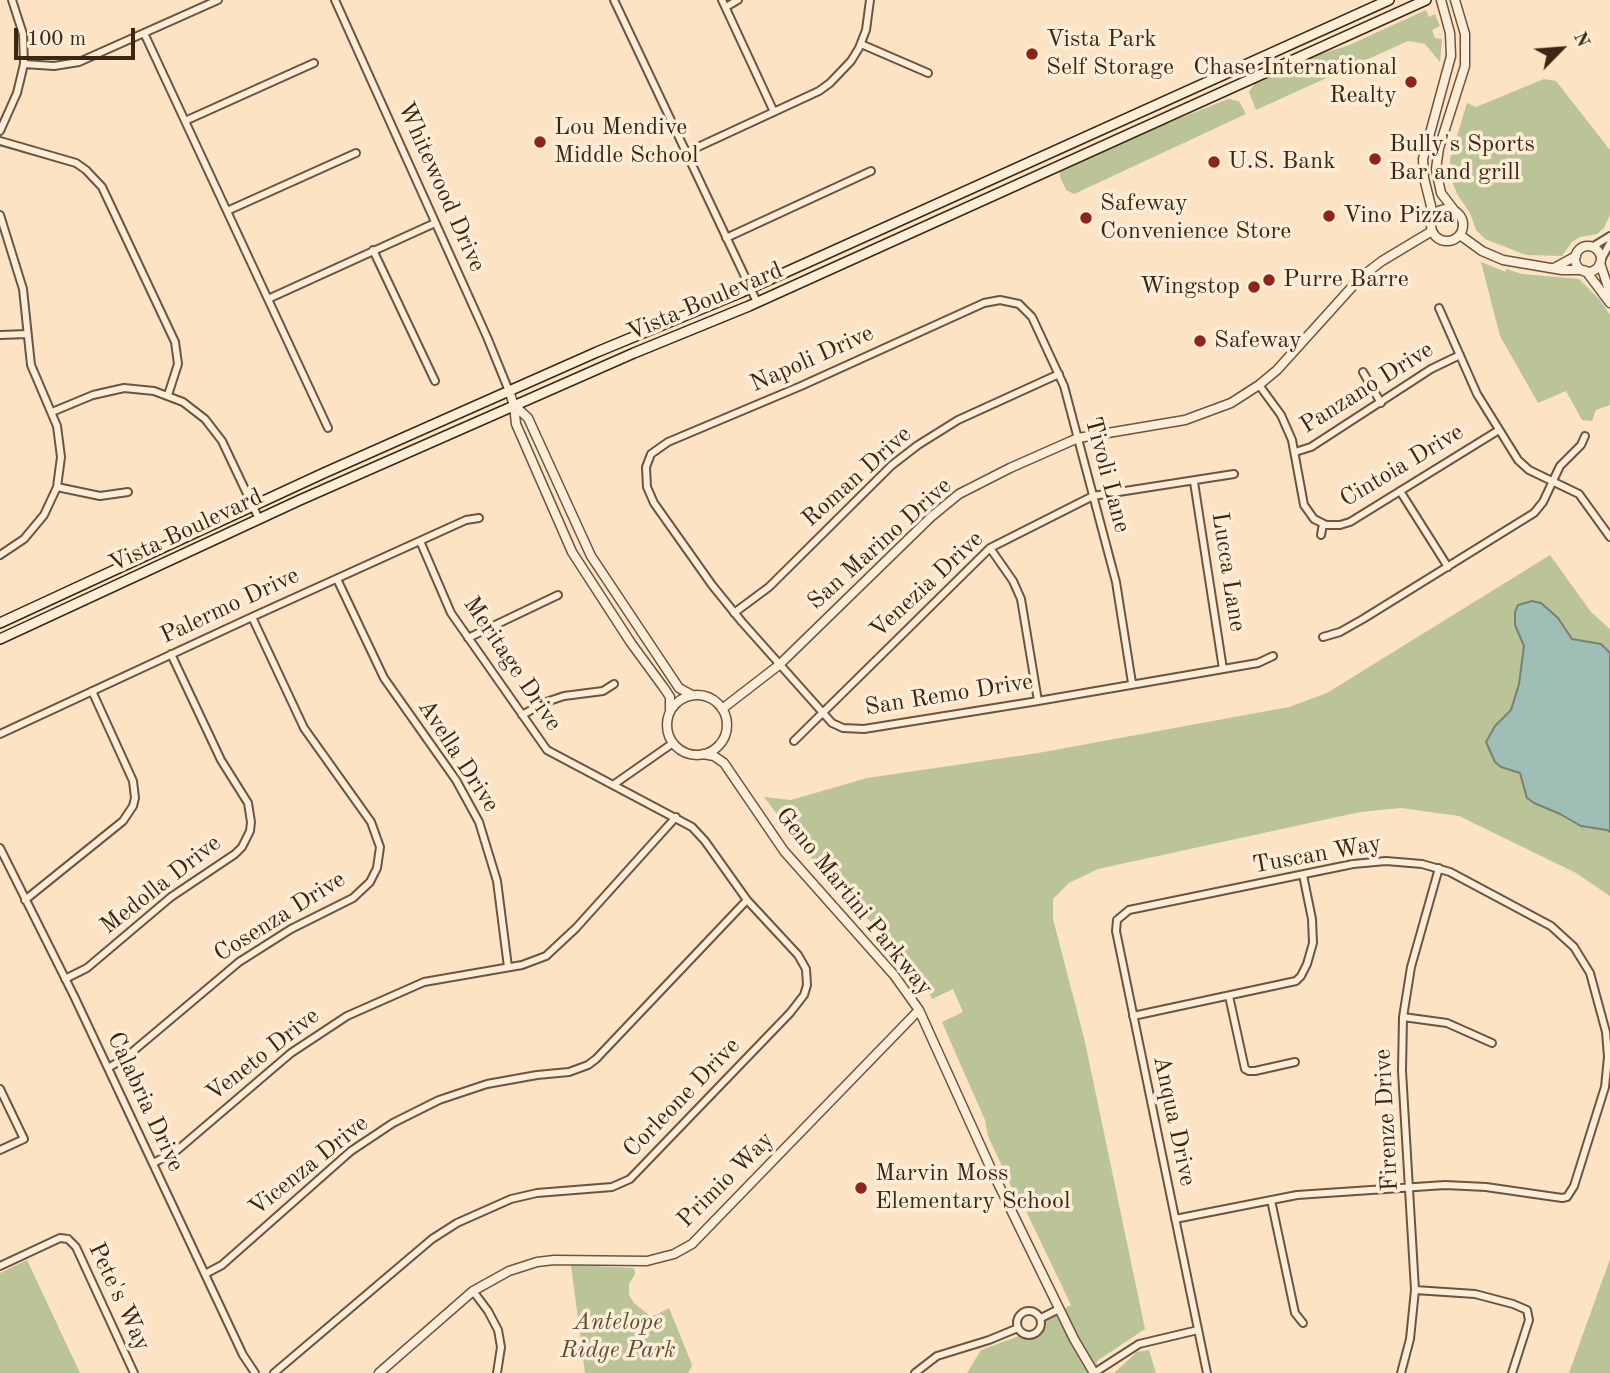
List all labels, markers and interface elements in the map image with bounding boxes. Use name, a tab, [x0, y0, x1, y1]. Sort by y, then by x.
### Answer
scale bar	[18, 14, 138, 58]
north arrow	[1526, 14, 1596, 84]
place label: Vista Park Self Storage	[1046, 26, 1174, 82]
text: 100 m	[27, 29, 86, 50]
text: N	[1569, 29, 1592, 51]
marker: Vista Park Self Storage	[1024, 46, 1040, 62]
place label: Chase International Realty	[1193, 54, 1397, 110]
marker: Chase International Realty	[1403, 74, 1419, 90]
street label: Whitewood Drive	[391, 98, 491, 276]
place label: Lou Mendive Middle School	[554, 114, 699, 170]
place label: Bully's Sports Bar and grill	[1389, 131, 1535, 187]
marker: Lou Mendive Middle School	[532, 134, 548, 150]
place label: U.S. Bank	[1228, 148, 1336, 176]
marker: Bully's Sports Bar and grill	[1367, 151, 1383, 167]
marker: U.S. Bank	[1206, 154, 1222, 170]
place label: Safeway Convenience Store	[1100, 190, 1291, 246]
place label: Vino Pizza	[1343, 202, 1454, 230]
marker: Vino Pizza	[1321, 208, 1337, 224]
marker: Safeway Convenience Store	[1078, 210, 1094, 226]
street label: Vista Boulevard	[623, 256, 787, 348]
place label: Purre Barre	[1283, 266, 1409, 294]
marker: Purre Barre	[1261, 272, 1277, 288]
place label: Wingstop	[1140, 273, 1240, 301]
marker: Wingstop	[1246, 279, 1262, 295]
street label: Napoli Drive	[746, 319, 878, 399]
place label: Safeway	[1214, 327, 1302, 355]
marker: Safeway	[1192, 333, 1208, 349]
street label: Panzano Drive	[1295, 336, 1439, 440]
street label: Tivoli Lane	[1078, 414, 1136, 536]
street label: Cintoia Drive	[1335, 418, 1469, 514]
street label: Roman Drive	[796, 420, 918, 534]
street label: San Marino Drive	[802, 472, 958, 616]
street label: Vista Boulevard	[105, 483, 267, 579]
street label: Lucca Lane	[1204, 510, 1252, 634]
street label: Venezia Drive	[864, 525, 990, 645]
street label: Palermo Drive	[156, 561, 304, 651]
street label: Meritage Drive	[456, 591, 568, 737]
street label: San Remo Drive	[863, 667, 1035, 723]
street label: Avella Drive	[411, 694, 505, 818]
street label: Geno Martini Parkway	[769, 802, 939, 1002]
street label: Medolla Drive	[95, 829, 227, 941]
street label: Tuscan Way	[1250, 830, 1384, 880]
street label: Cosenza Drive	[209, 865, 351, 969]
street label: Veneto Drive	[201, 1002, 325, 1108]
street label: Calabria Drive	[100, 1027, 190, 1177]
street label: Corleone Drive	[618, 1032, 746, 1164]
street label: Firenze Drive	[1369, 1048, 1405, 1192]
street label: Anqua Drive	[1146, 1053, 1202, 1189]
street label: Vicenza Drive	[244, 1109, 374, 1223]
street label: Primio Way	[672, 1126, 780, 1234]
place label: Marvin Moss Elementary School	[875, 1160, 1070, 1216]
marker: Marvin Moss Elementary School	[853, 1180, 869, 1196]
street label: Pete's Way	[81, 1238, 157, 1356]
park label: Antelope Ridge Park	[560, 1309, 676, 1365]

